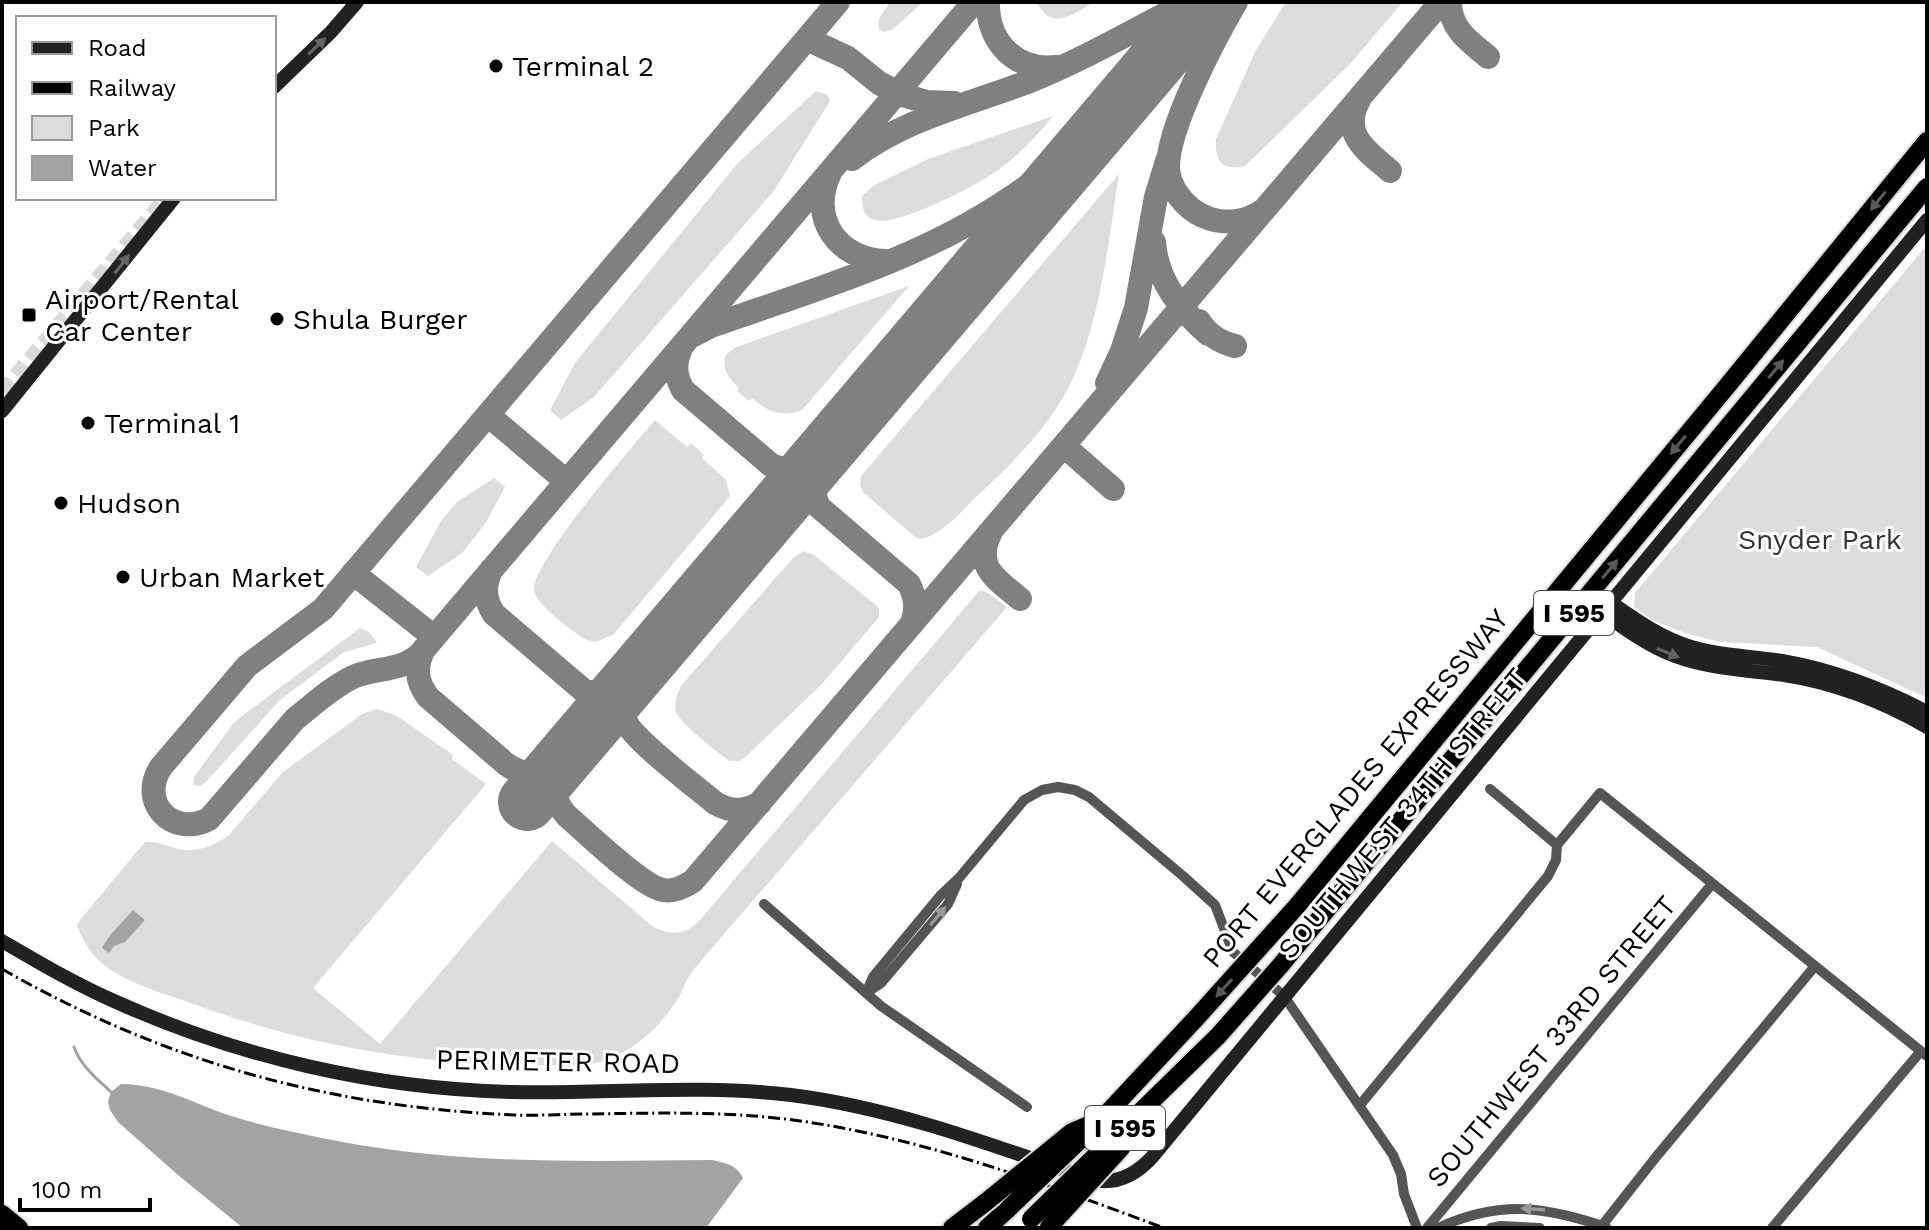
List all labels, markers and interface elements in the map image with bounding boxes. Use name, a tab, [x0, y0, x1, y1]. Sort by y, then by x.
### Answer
legend	[16, 16, 276, 200]
text: Road	[88, 34, 147, 62]
one-way arrow	[307, 37, 326, 56]
place label: Terminal 2	[512, 50, 654, 83]
marker: Terminal 2	[487, 57, 505, 75]
text: Railway	[88, 74, 177, 102]
text: Park	[88, 114, 140, 142]
text: Water	[88, 154, 157, 182]
one-way arrow	[1870, 191, 1887, 211]
one-way arrow	[113, 254, 129, 274]
place label: Airport/Rental Car Center	[45, 283, 239, 348]
place label: Shula Burger	[293, 303, 468, 336]
marker: Airport/Rental Car Center	[20, 306, 38, 324]
marker: Shula Burger	[268, 310, 286, 328]
one-way arrow	[1767, 359, 1784, 379]
place label: Terminal 1	[104, 407, 240, 440]
marker: Terminal 1	[79, 414, 97, 432]
one-way arrow	[1670, 435, 1687, 455]
place label: Hudson	[77, 487, 181, 520]
marker: Hudson	[52, 494, 70, 512]
park label: Snyder Park	[1738, 523, 1902, 556]
one-way arrow	[1601, 559, 1618, 579]
place label: Urban Market	[139, 561, 325, 594]
marker: Urban Market	[114, 568, 132, 586]
road number: I 595	[1534, 591, 1614, 635]
street label: PORT EVERGLADES EXPRESSWAY	[1196, 602, 1515, 974]
one-way arrow	[1656, 646, 1680, 659]
street label: SOUTHWEST 34TH STREET	[1271, 661, 1534, 965]
street label: SOUTHWEST 33RD STREET	[1420, 889, 1683, 1194]
one-way arrow	[929, 907, 946, 927]
one-way arrow	[1215, 978, 1233, 997]
street label: PERIMETER ROAD	[436, 1043, 680, 1080]
road number: I 595	[1085, 1106, 1165, 1150]
scale bar	[20, 1162, 150, 1212]
text: 100 m	[32, 1176, 102, 1204]
one-way arrow	[1519, 1203, 1545, 1216]

